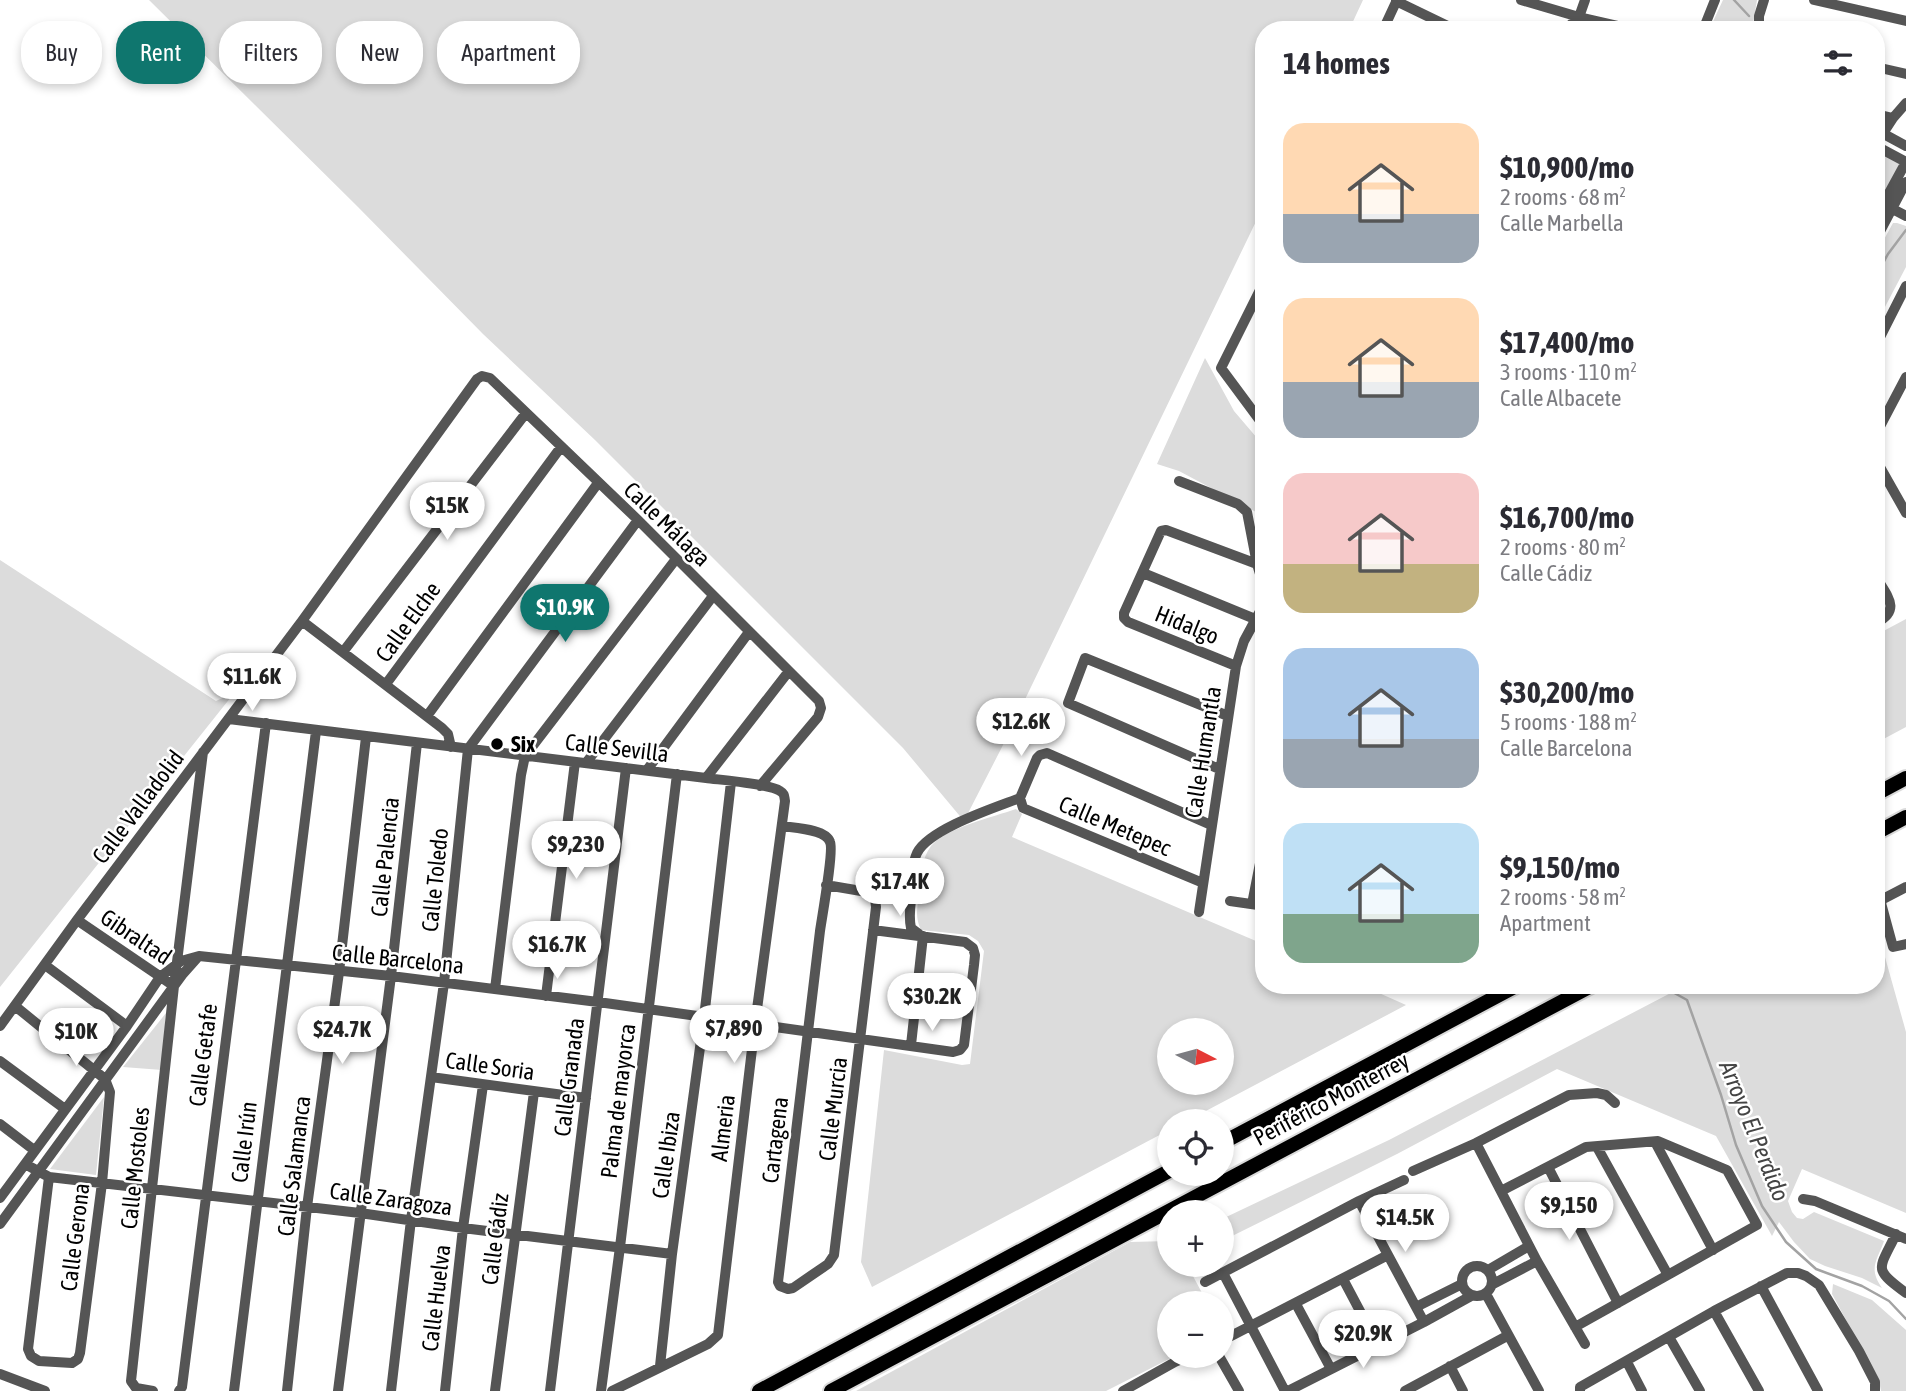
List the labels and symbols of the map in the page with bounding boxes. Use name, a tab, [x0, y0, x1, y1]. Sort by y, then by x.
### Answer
street label: Calle Málaga	[619, 477, 715, 571]
pin: $15K	[406, 482, 488, 542]
street label: Calle Elche	[370, 577, 446, 667]
pin: $10.9K	[508, 584, 622, 644]
street label: Hidalgo	[1151, 601, 1223, 649]
pin: $11.6K	[195, 654, 309, 713]
street label: Calle Humantla	[1180, 684, 1226, 820]
pin: $12.6K	[964, 698, 1078, 758]
street label: Calle Sevilla	[564, 729, 670, 767]
place label: Six	[511, 731, 535, 757]
marker: Six	[489, 736, 505, 752]
street label: Calle Valladolid	[87, 745, 189, 869]
street label: Calle Metepec	[1055, 791, 1175, 861]
street label: Calle Palencia	[366, 796, 404, 918]
pin: $9,230	[519, 822, 633, 881]
street label: Calle Toledo	[417, 827, 453, 933]
pin: $17.4K	[843, 858, 957, 918]
street label: Gibraltad	[96, 904, 176, 970]
pin: $16.7K	[500, 922, 614, 981]
street label: Calle Barcelona	[331, 939, 465, 979]
pin: $30.2K	[875, 974, 989, 1033]
street label: Calle Getafe	[184, 1002, 222, 1108]
pin: $24.7K	[285, 1006, 399, 1066]
pin: $7,890	[677, 1006, 791, 1065]
pin: $10K	[35, 1009, 117, 1068]
street label: Calle Granada	[549, 1016, 589, 1138]
north arrow	[1157, 1018, 1234, 1096]
street label: Palma de mayorca	[596, 1022, 640, 1180]
street label: Calle Soria	[444, 1047, 536, 1085]
street label: Periférico Monterrey	[1249, 1047, 1413, 1151]
street label: Calle Murcia	[814, 1056, 852, 1162]
water label: Arroyo El Perdido	[1714, 1056, 1795, 1205]
street label: Almeria	[706, 1093, 740, 1163]
street label: Calle Salamanca	[272, 1094, 316, 1238]
street label: Cartagena	[757, 1095, 793, 1185]
street label: Calle Irún	[226, 1100, 262, 1184]
street label: Calle Mostoles	[116, 1106, 154, 1230]
street label: Calle Ibiza	[647, 1110, 685, 1200]
street label: Calle Zaragoza	[328, 1178, 454, 1220]
street label: Calle Gerona	[55, 1181, 95, 1293]
pin: $9,150	[1512, 1182, 1626, 1242]
street label: Calle Cádiz	[476, 1192, 514, 1286]
pin: $14.5K	[1348, 1194, 1462, 1254]
street label: Calle Huelva	[417, 1243, 455, 1353]
pin: $20.9K	[1306, 1310, 1420, 1370]

